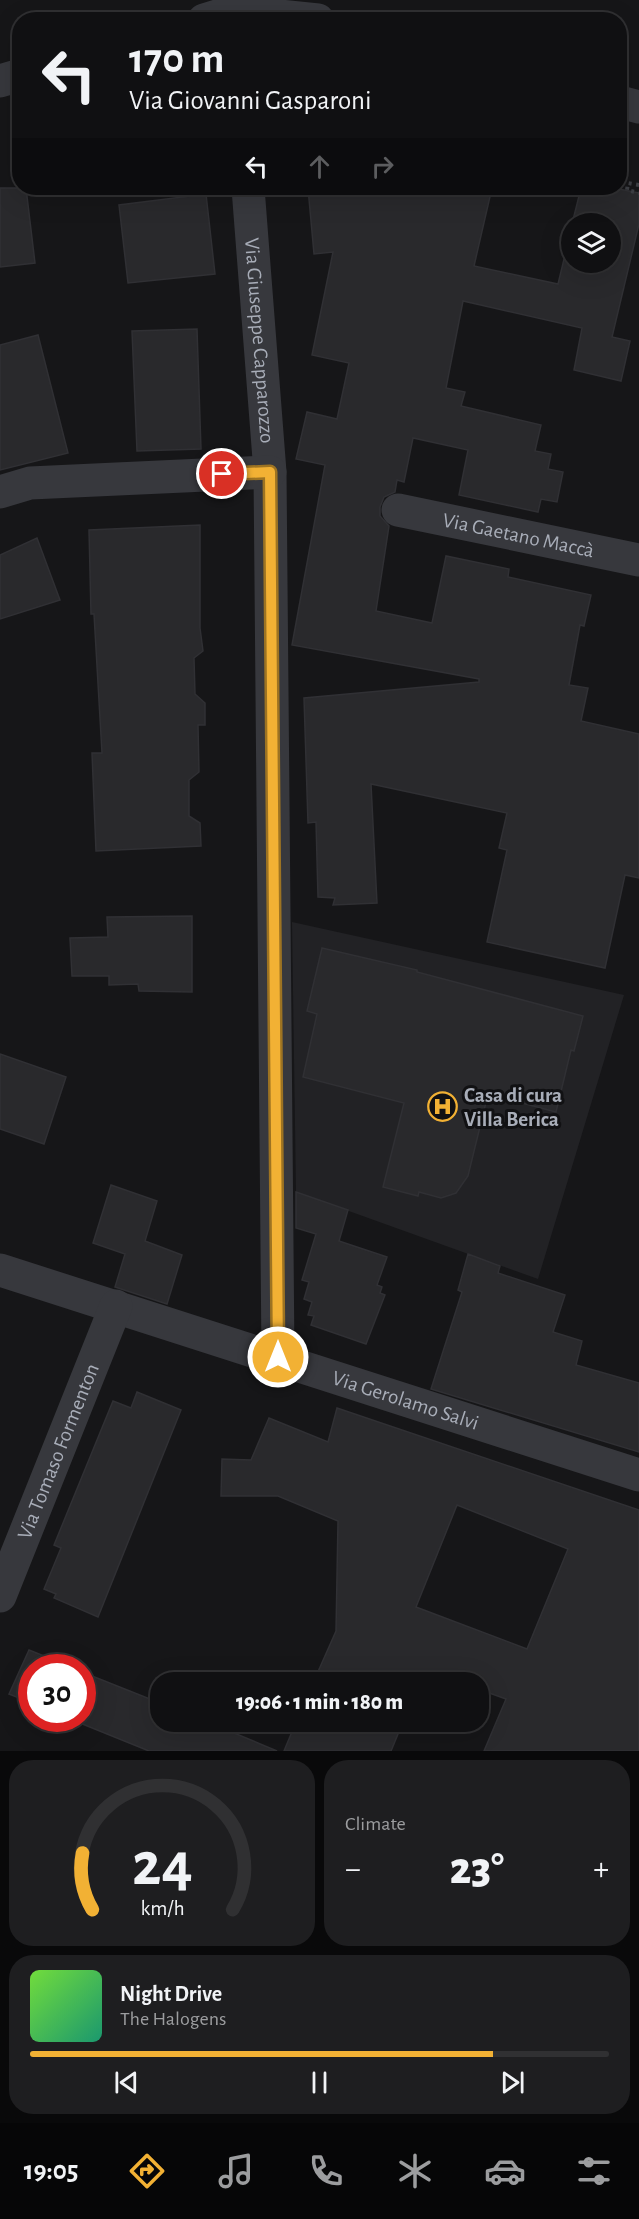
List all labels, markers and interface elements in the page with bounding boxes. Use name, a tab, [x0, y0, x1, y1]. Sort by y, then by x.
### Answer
icon: left	[30, 36, 108, 114]
text: 170 m	[129, 38, 224, 80]
text: Via Giovanni Gasparoni	[129, 87, 372, 114]
icon: left	[240, 150, 273, 183]
icon: ahead	[303, 150, 336, 183]
icon: right	[366, 150, 399, 183]
map controls	[561, 213, 621, 273]
button: layers	[561, 213, 621, 273]
street label: Via Giuseppe Capparozzo	[241, 237, 278, 444]
pin	[196, 448, 247, 499]
icon: arrive	[205, 457, 238, 490]
street label: Via Gaetano Maccà	[441, 509, 596, 561]
place label: Casa di cura Villa Berica	[464, 1085, 562, 1130]
hospital icon: Casa di cura Villa Berica	[427, 1091, 459, 1123]
position arrow	[246, 1325, 310, 1389]
street label: Via Tomaso Formenton	[13, 1360, 102, 1542]
street label: Via Gerolamo Salvi	[330, 1367, 482, 1433]
speed limit sign: 30	[18, 1654, 96, 1732]
text: 19:06 · 1 min · 180 m	[236, 1691, 403, 1713]
text: Climate	[345, 1814, 406, 1834]
text: 24	[132, 1834, 192, 1896]
text: 23°	[450, 1847, 504, 1892]
text: −	[345, 1853, 361, 1886]
text: +	[593, 1853, 609, 1886]
text: km/h	[140, 1898, 184, 1919]
text: Night Drive	[120, 1983, 222, 2005]
text: The Halogens	[120, 2009, 226, 2029]
icon: previous	[110, 2066, 143, 2099]
icon: pause	[303, 2066, 336, 2099]
icon: next	[496, 2066, 529, 2099]
icon: directions	[126, 2150, 168, 2192]
icon: music	[215, 2150, 257, 2192]
icon: phone	[305, 2150, 347, 2192]
icon: climate	[394, 2150, 436, 2192]
icon: car	[484, 2150, 526, 2192]
icon: filters	[573, 2150, 615, 2192]
text: 19:05	[24, 2157, 78, 2184]

